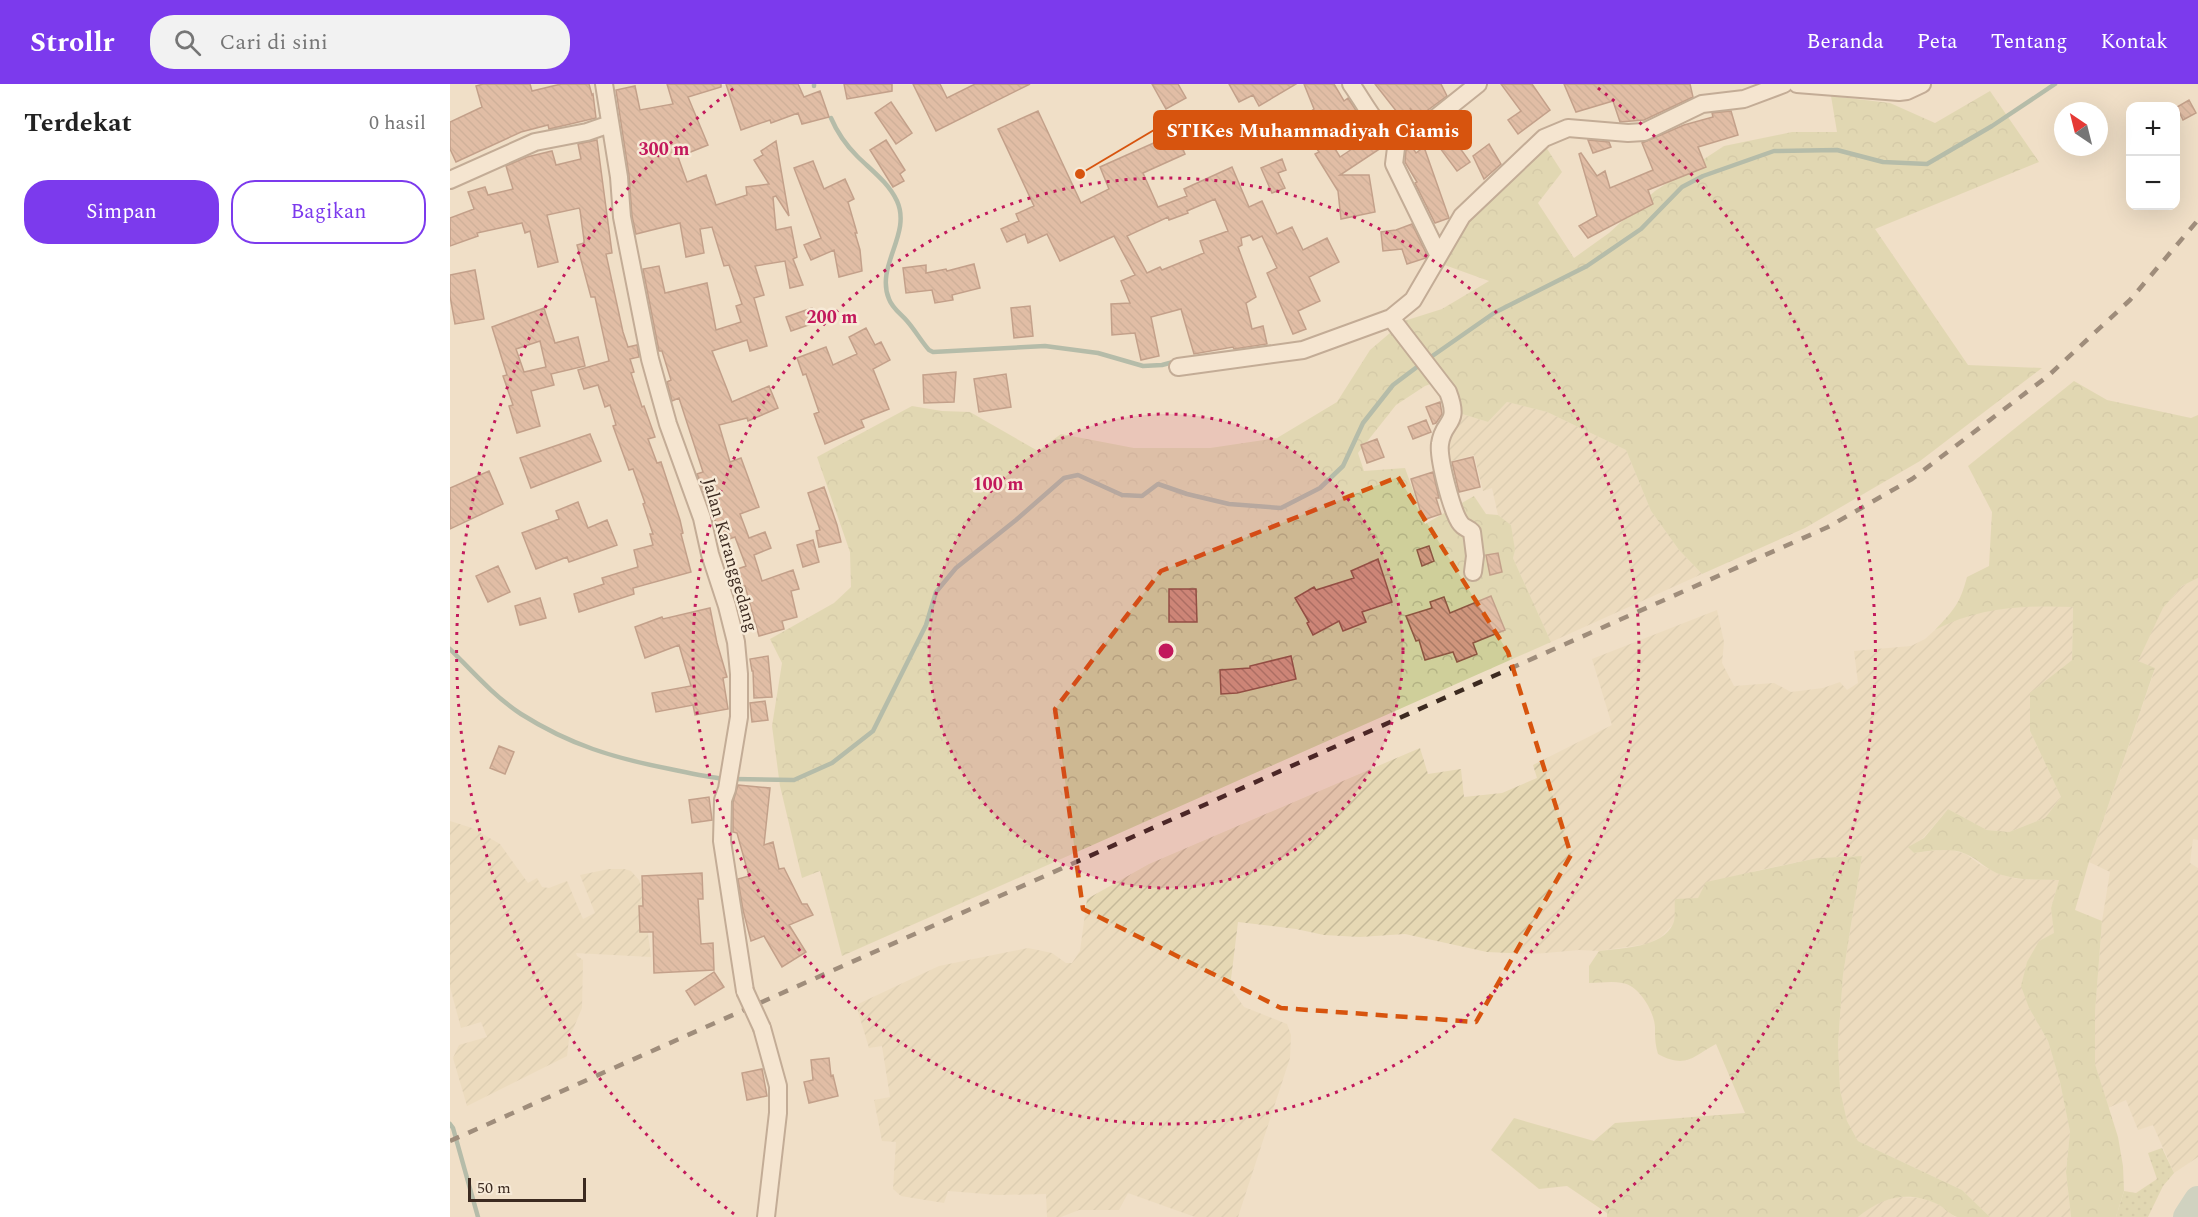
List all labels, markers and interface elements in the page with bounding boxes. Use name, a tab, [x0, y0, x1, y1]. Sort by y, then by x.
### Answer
search box	[150, 15, 570, 69]
text: Strollr	[30, 21, 114, 64]
icon: search	[171, 26, 204, 59]
text: Cari di sini	[219, 26, 328, 59]
text: Beranda	[1807, 26, 1884, 58]
text: Peta	[1917, 26, 1958, 58]
text: Tentang	[1991, 26, 2067, 58]
text: Kontak	[2100, 26, 2168, 58]
north arrow	[2054, 102, 2108, 156]
map controls	[2126, 102, 2180, 210]
button: +	[2126, 102, 2180, 156]
text: Terdekat	[24, 103, 132, 143]
text: 0 hasil	[369, 108, 426, 138]
callout: STIKes Muhammadiyah Ciamis	[1154, 111, 1471, 149]
text: STIKes Muhammadiyah Ciamis	[1166, 116, 1460, 146]
text: 300 m	[638, 136, 690, 163]
button: −	[2126, 156, 2180, 210]
button: Simpan	[24, 180, 219, 244]
button: Bagikan	[231, 180, 426, 244]
text: 200 m	[806, 304, 858, 331]
text: 100 m	[972, 471, 1024, 498]
street label: Jalan Karanggedang	[695, 475, 765, 635]
centre of rings	[1156, 641, 1176, 661]
scale bar	[468, 1175, 586, 1202]
text: 50 m	[477, 1176, 511, 1200]

